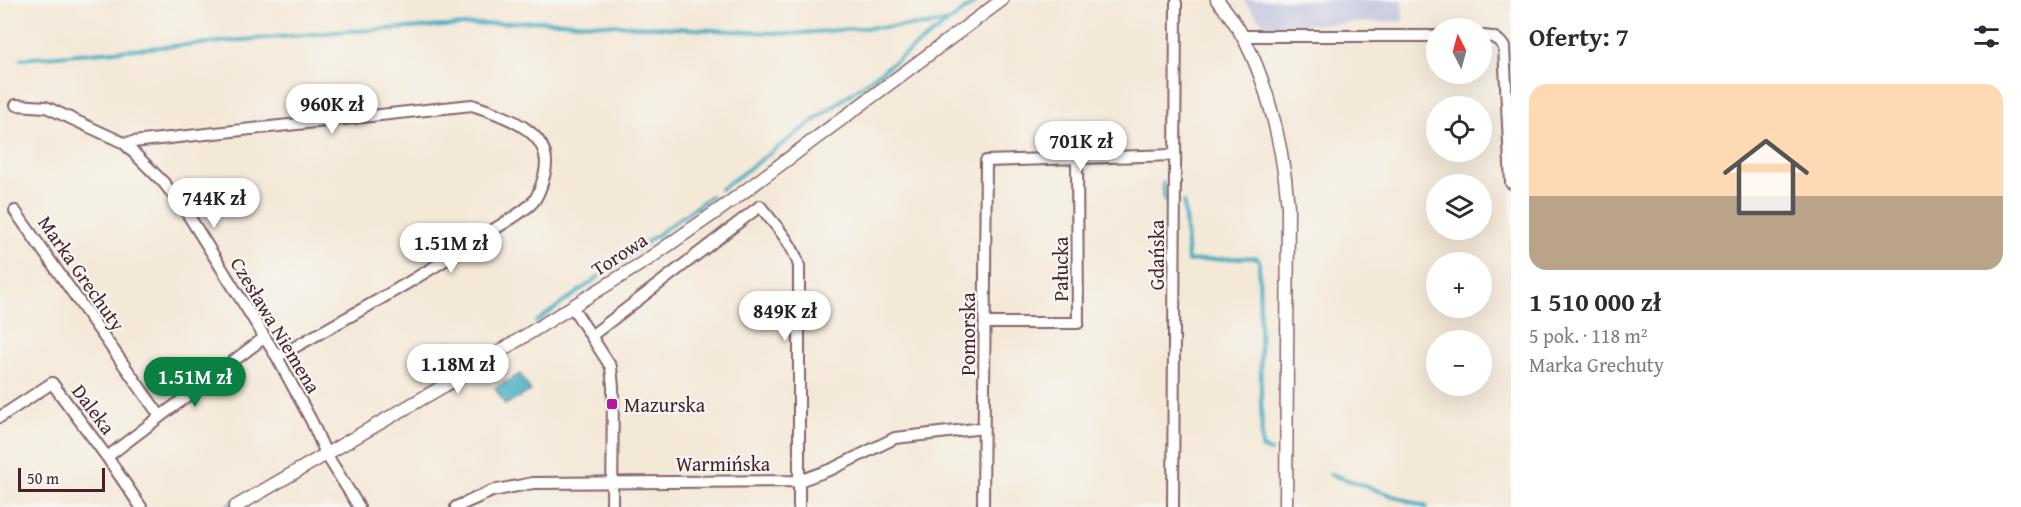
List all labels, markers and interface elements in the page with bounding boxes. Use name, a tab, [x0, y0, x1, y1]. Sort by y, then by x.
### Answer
text: Oferty: 7	[1529, 17, 1629, 56]
north arrow	[1426, 18, 1492, 84]
map controls	[1426, 18, 1492, 396]
icon: filters	[1970, 20, 2003, 53]
pin: 960K zł	[277, 84, 387, 135]
text: 960K zł	[300, 89, 364, 118]
button: locate	[1426, 96, 1492, 162]
pin: 701K zł	[1026, 121, 1136, 172]
icon: home	[1712, 123, 1820, 231]
text: 701K zł	[1049, 126, 1113, 155]
button: layers	[1426, 174, 1492, 240]
pin: 744K zł	[159, 178, 269, 229]
text: 744K zł	[182, 183, 246, 212]
street label: Marka Grechuty	[31, 209, 133, 337]
street label: Gdańska	[1142, 219, 1171, 290]
pin: 1.51M zł	[389, 223, 513, 274]
street label: Torowa	[585, 225, 653, 283]
text: 1.51M zł	[414, 228, 488, 257]
street label: Pałucka	[1046, 236, 1075, 302]
street label: Czesława Niemena	[224, 251, 328, 399]
button: +	[1426, 252, 1492, 318]
text: 1 510 000 zł	[1529, 282, 1661, 321]
pin: 849K zł	[730, 291, 840, 342]
street label: Pomorska	[953, 292, 982, 376]
text: 849K zł	[753, 296, 817, 325]
text: 5 pok. · 118 m²	[1529, 321, 1648, 350]
button: −	[1426, 330, 1492, 396]
pin: 1.18M zł	[396, 344, 520, 395]
text: 1.18M zł	[421, 349, 495, 378]
text: Marka Grechuty	[1529, 350, 1664, 379]
pin: 1.51M zł	[133, 357, 257, 408]
text: 1.51M zł	[158, 362, 232, 391]
street label: Daleka	[66, 378, 123, 441]
place label: Mazurska	[624, 390, 706, 419]
marker: Mazurska	[605, 397, 619, 411]
street label: Warmińska	[676, 449, 771, 478]
scale bar	[18, 465, 105, 492]
text: 50 m	[27, 466, 59, 490]

